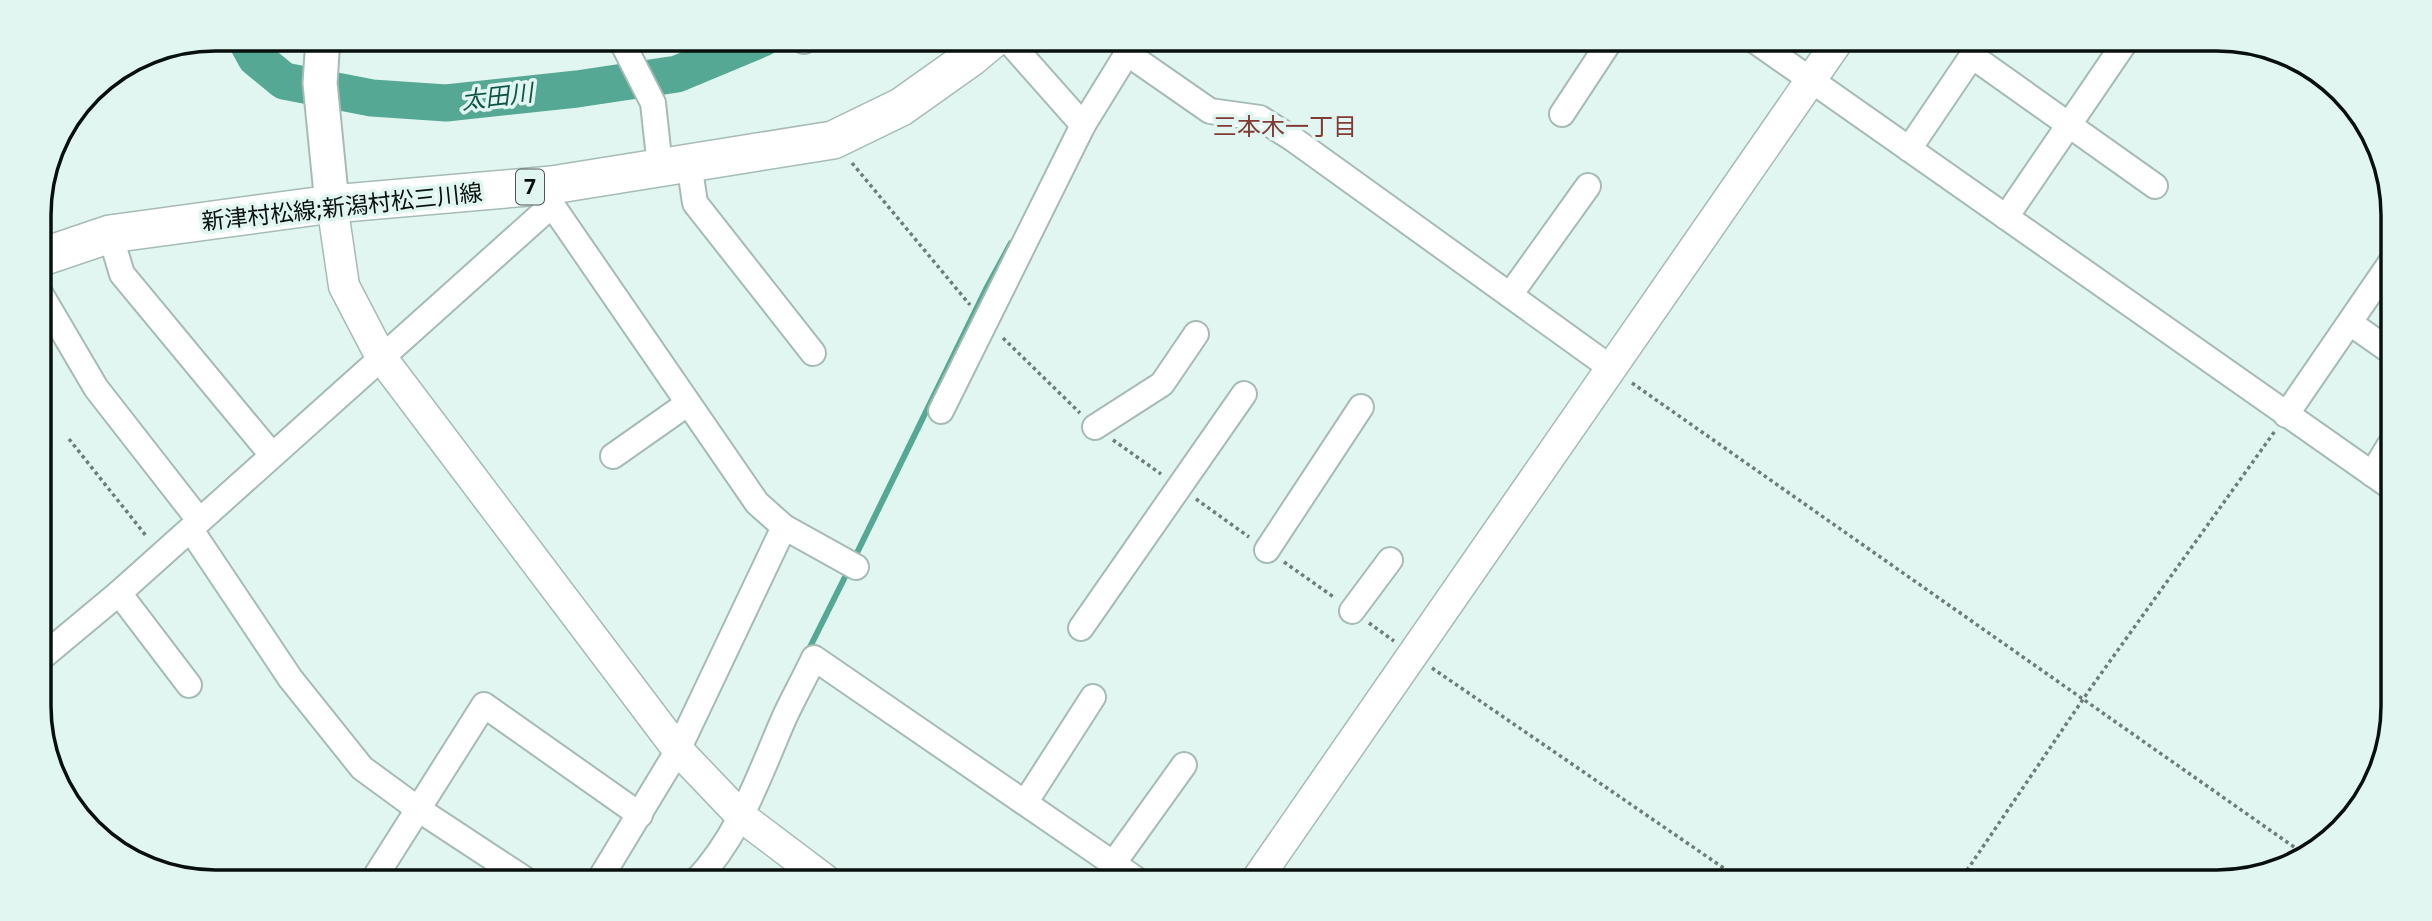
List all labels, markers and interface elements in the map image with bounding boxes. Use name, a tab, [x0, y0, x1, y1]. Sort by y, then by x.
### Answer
water label: 太田川	[459, 74, 538, 116]
district label: 三本木一丁目	[1213, 109, 1357, 142]
road number: 7	[516, 170, 544, 204]
street label: 新津村松線;新潟村松三川線	[200, 175, 484, 237]

